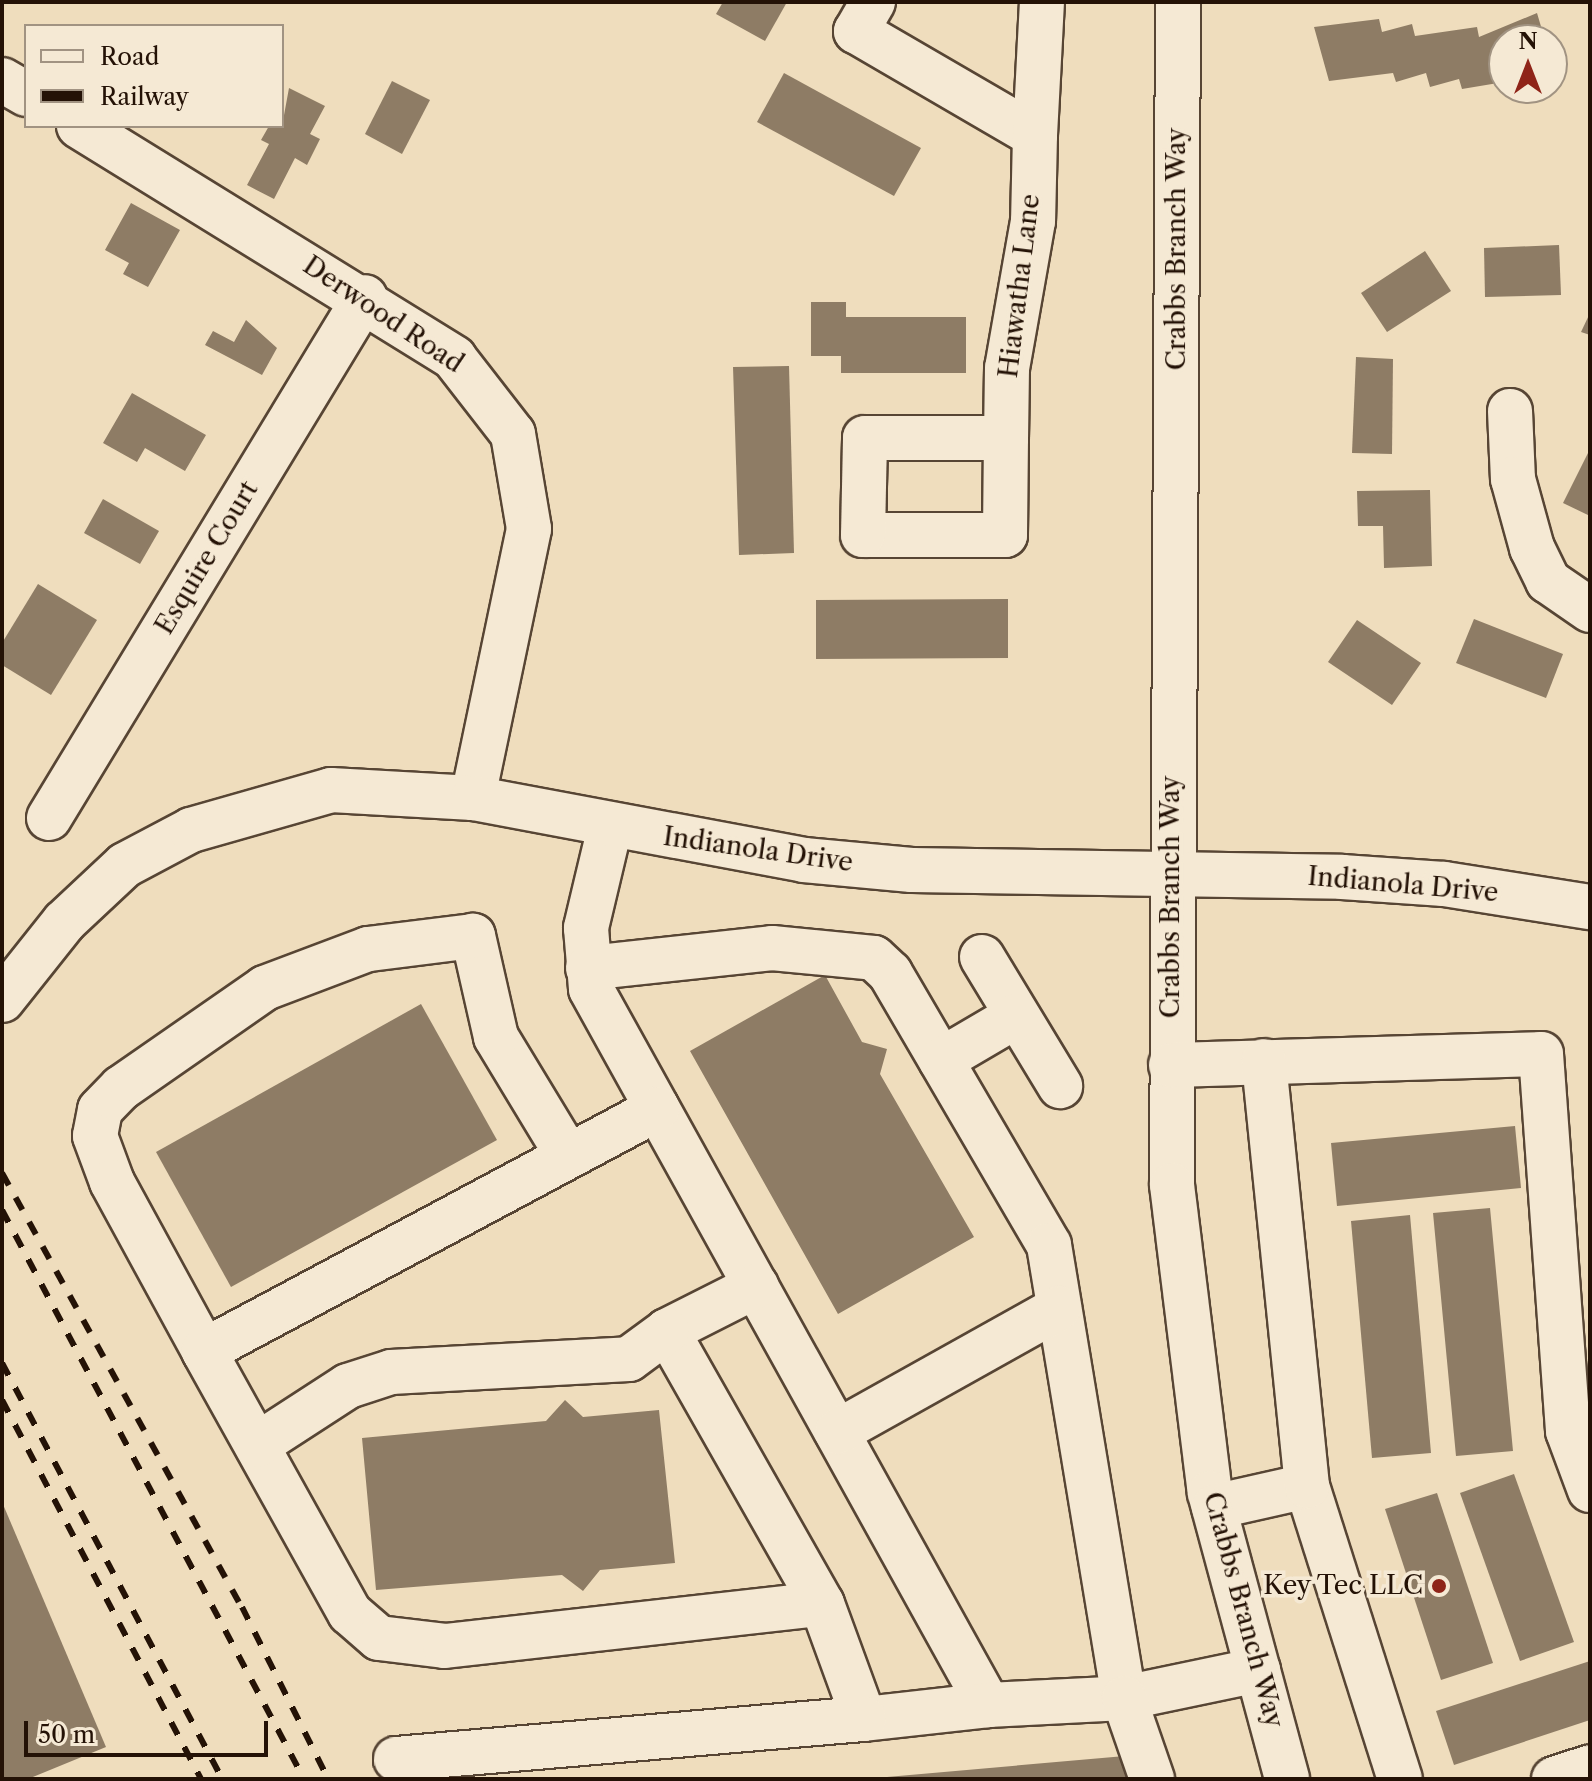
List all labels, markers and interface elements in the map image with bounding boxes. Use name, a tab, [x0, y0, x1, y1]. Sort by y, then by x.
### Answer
legend	[24, 24, 284, 128]
north arrow	[1488, 24, 1568, 104]
text: N	[1518, 28, 1538, 55]
text: Road	[100, 42, 159, 71]
text: Railway	[100, 82, 189, 111]
street label: Crabbs Branch Way	[1161, 127, 1193, 371]
street label: Hiawatha Lane	[993, 192, 1047, 380]
street label: Derwood Road	[297, 250, 469, 380]
street label: Esquire Court	[149, 476, 265, 640]
street label: Crabbs Branch Way	[1155, 775, 1187, 1019]
street label: Indianola Drive	[661, 821, 855, 879]
street label: Indianola Drive	[1306, 861, 1500, 909]
street label: Crabbs Branch Way	[1196, 1488, 1290, 1732]
place label: Key Tec LLC	[1262, 1570, 1423, 1602]
marker: Key Tec LLC	[1430, 1577, 1448, 1595]
scale bar	[28, 1705, 272, 1755]
text: 50 m	[38, 1720, 95, 1749]

